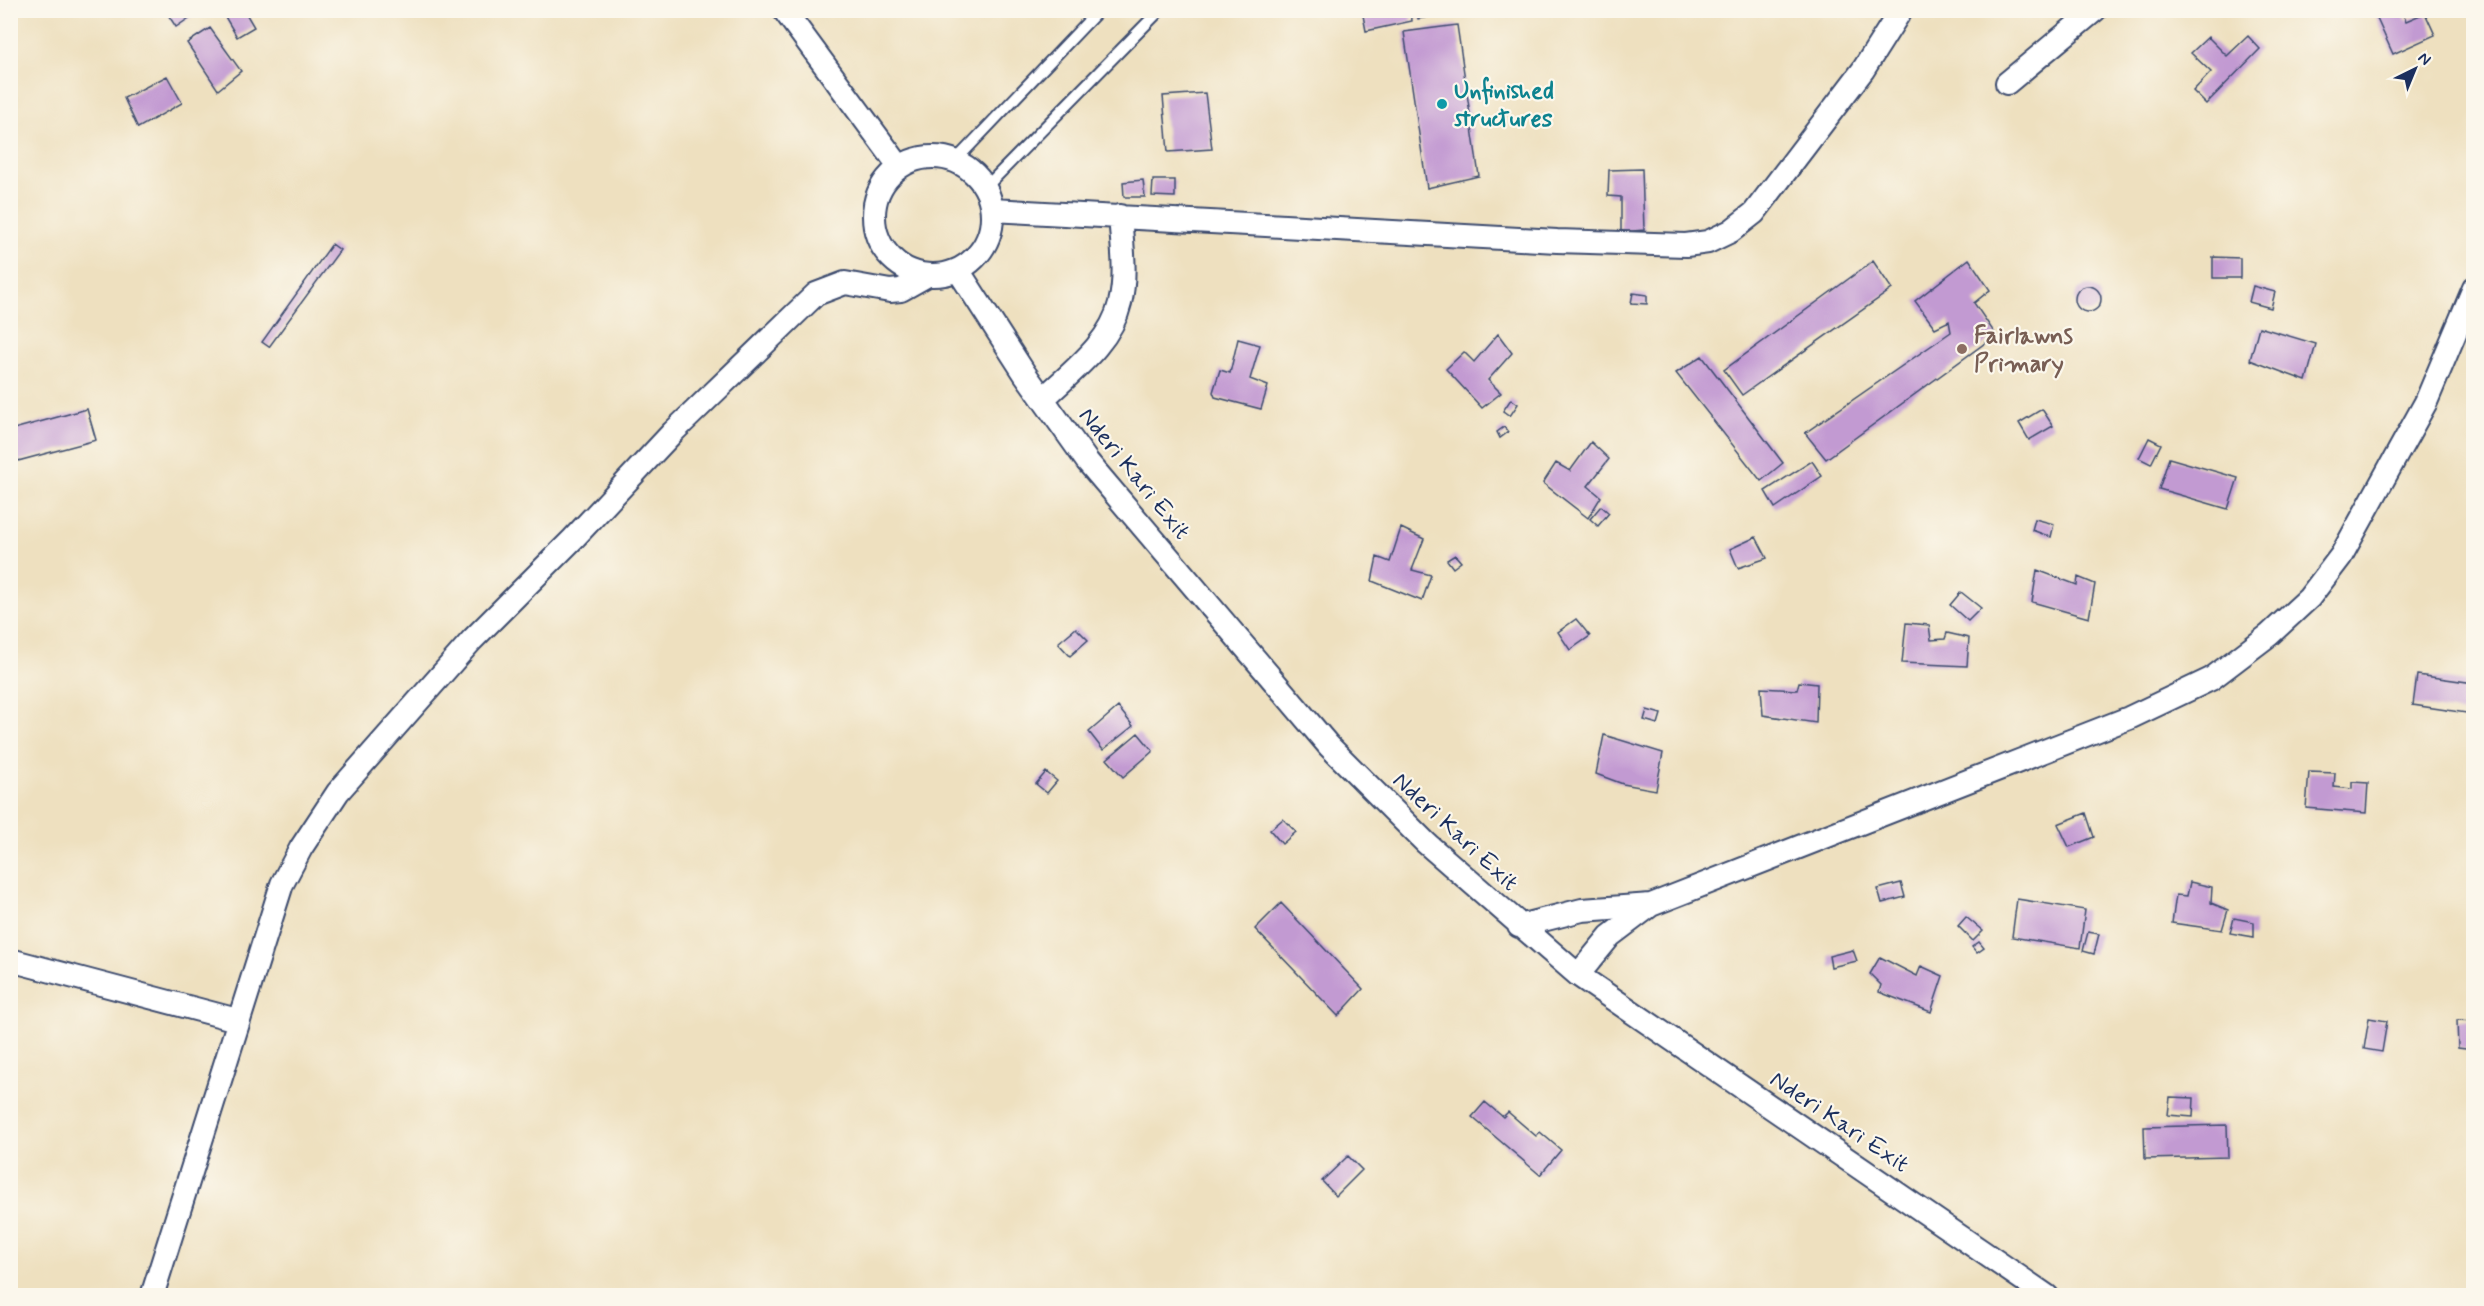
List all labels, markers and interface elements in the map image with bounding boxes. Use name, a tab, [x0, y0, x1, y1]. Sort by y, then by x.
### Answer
north arrow	[2385, 39, 2445, 99]
text: N	[2413, 48, 2435, 70]
place label: Unfinished structures	[1454, 76, 1554, 135]
marker: Unfinished structures	[1435, 97, 1449, 111]
place label: Fairlawns Primary	[1974, 321, 2073, 380]
marker: Fairlawns Primary	[1955, 342, 1969, 356]
street label: Nderi Kari Exit	[1071, 401, 1197, 546]
street label: Nderi Kari Exit	[1385, 766, 1525, 899]
street label: Nderi Kari Exit	[1764, 1064, 1915, 1180]

